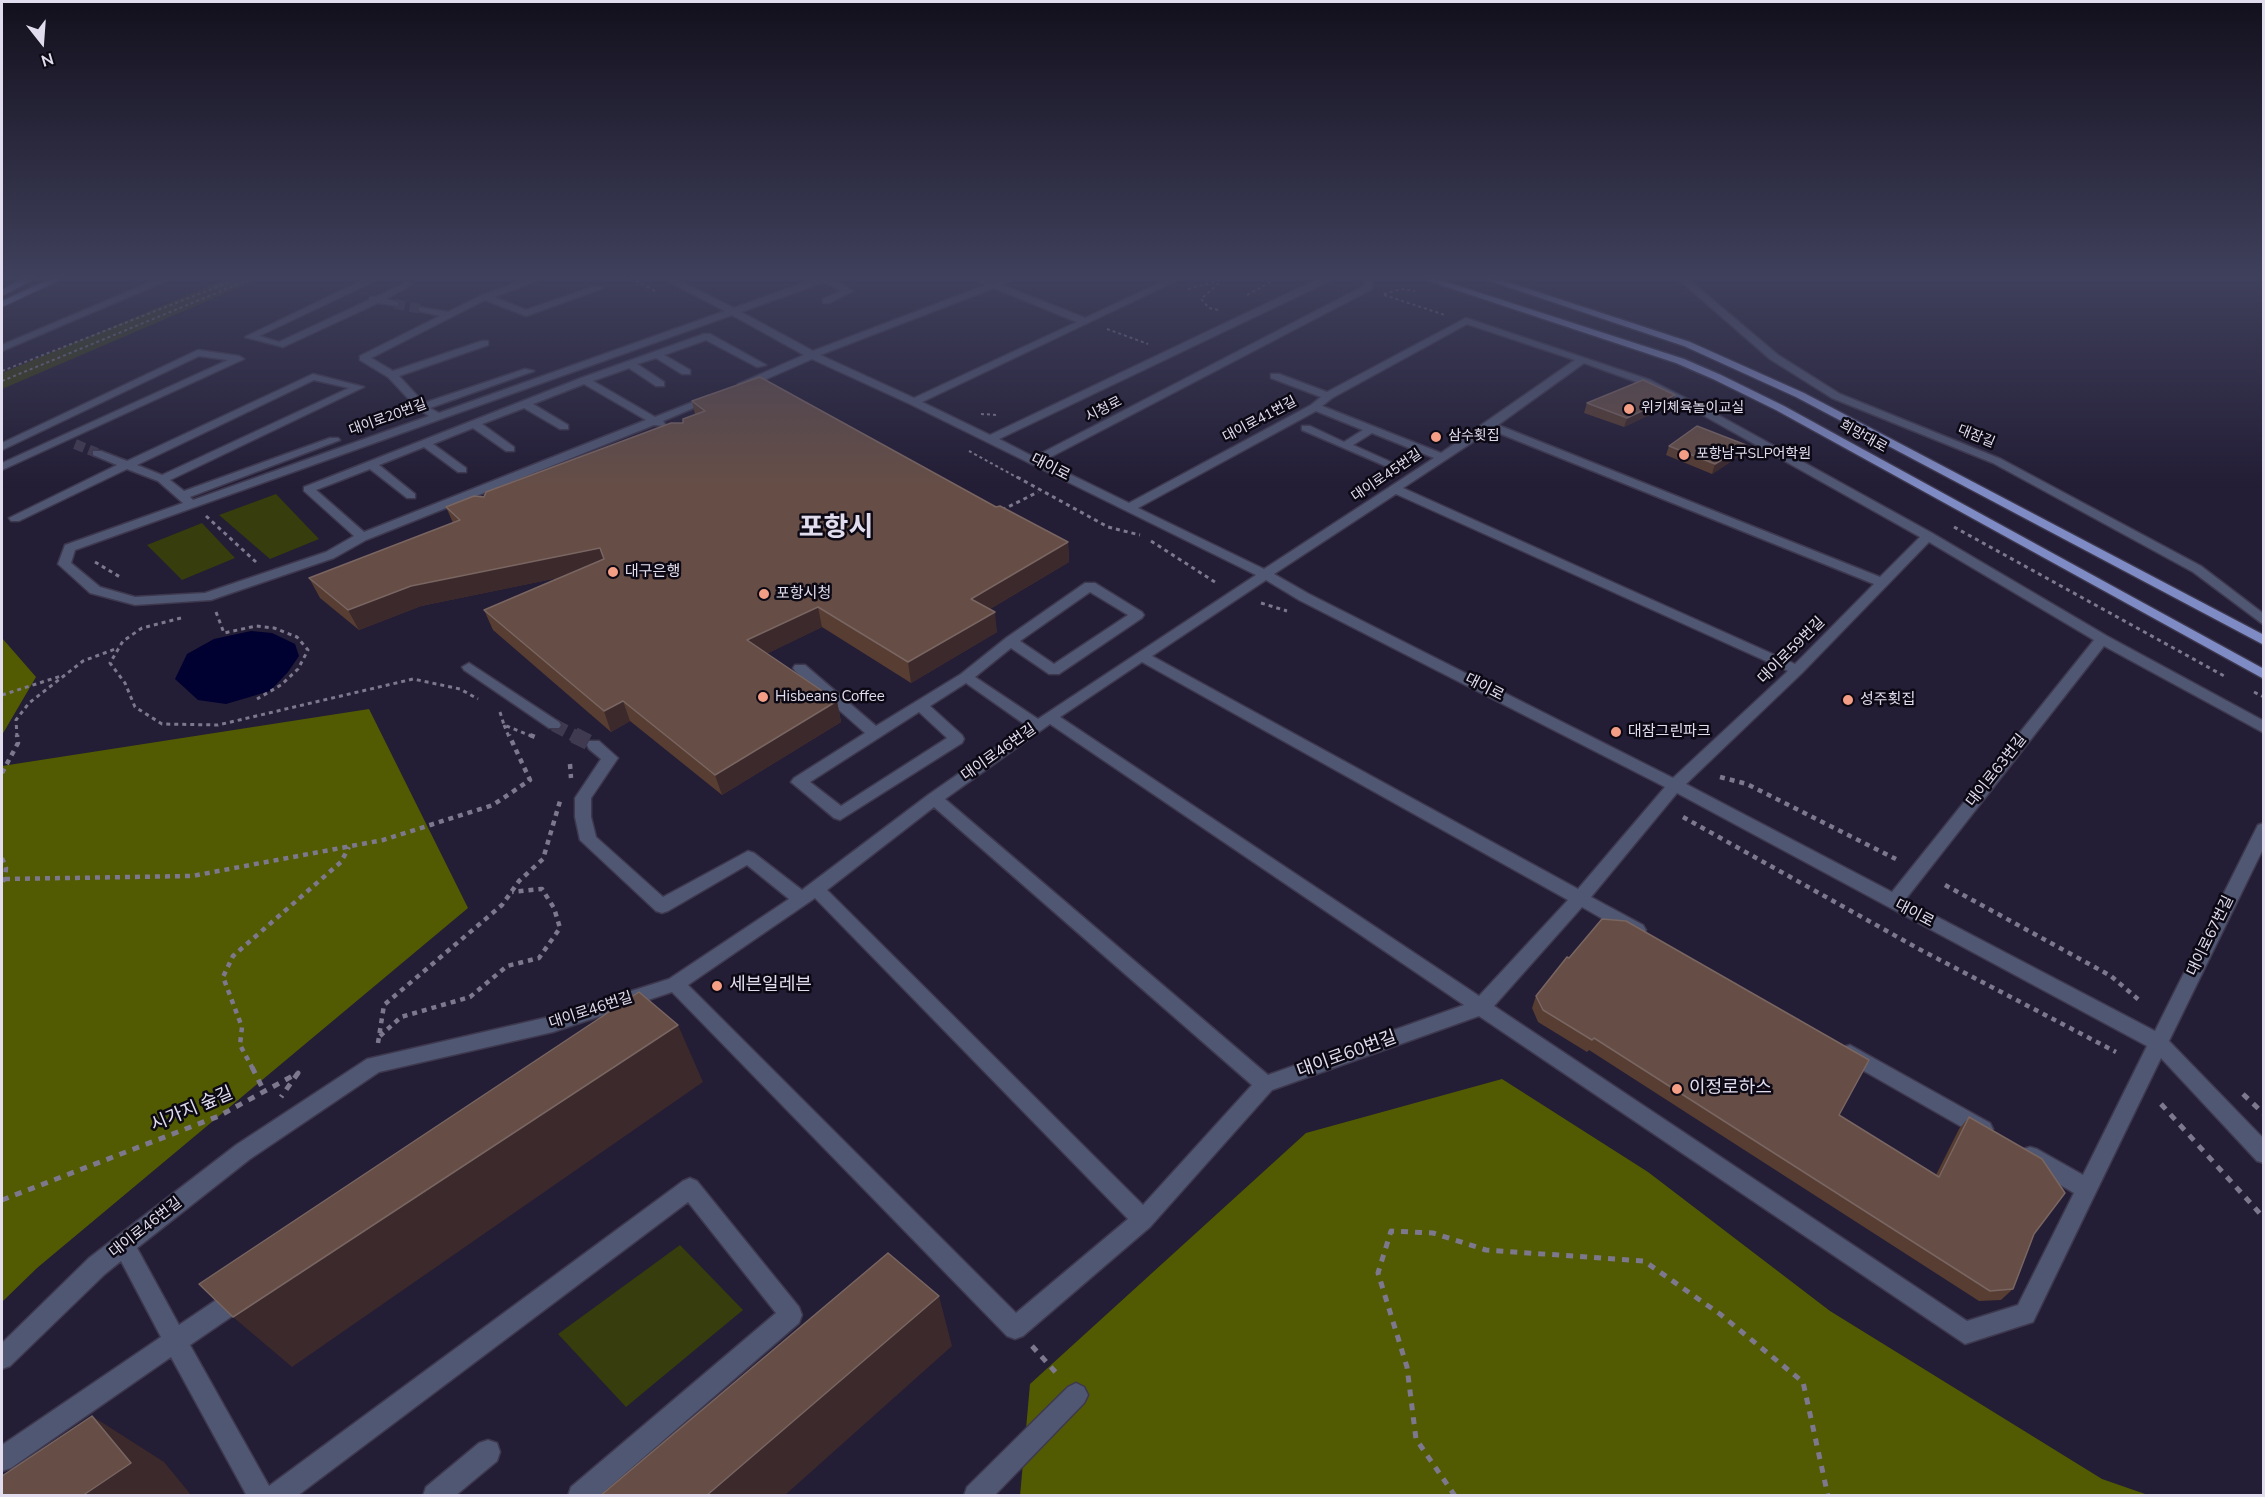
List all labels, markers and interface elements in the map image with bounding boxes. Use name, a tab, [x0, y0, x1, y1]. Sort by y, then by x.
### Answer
north arrow	[12, 12, 72, 72]
text: N	[38, 47, 56, 71]
street label: 시청로	[1083, 394, 1125, 426]
street label: 대이로41번길	[1220, 394, 1300, 446]
street label: 대이로20번길	[347, 396, 429, 440]
place label: 위키체육놀이교실	[1641, 401, 1744, 417]
marker: 위키체육놀이교실	[1622, 402, 1636, 416]
street label: 희망대로	[1836, 417, 1890, 457]
street label: 대잠길	[1955, 422, 1997, 452]
place label: 삼수횟집	[1448, 429, 1500, 445]
marker: 삼수횟집	[1429, 430, 1443, 444]
street label: 대이로45번길	[1349, 446, 1425, 506]
place label: 포항남구SLP어학원	[1696, 447, 1811, 463]
marker: 포항남구SLP어학원	[1677, 448, 1691, 462]
street label: 대이로	[1027, 451, 1073, 485]
district label: 포항시	[799, 513, 873, 545]
place label: 대구은행	[625, 563, 680, 581]
marker: 대구은행	[606, 565, 620, 579]
place label: 포항시청	[776, 585, 831, 603]
marker: 포항시청	[757, 587, 771, 601]
street label: 대이로59번길	[1755, 614, 1829, 688]
street label: 대이로	[1461, 671, 1507, 705]
place label: Hisbeans Coffee	[775, 688, 885, 706]
marker: Hisbeans Coffee	[756, 690, 770, 704]
place label: 성주횟집	[1860, 691, 1915, 709]
marker: 성주횟집	[1841, 693, 1855, 707]
street label: 대이로46번길	[958, 721, 1040, 785]
place label: 대잠그린파크	[1628, 723, 1711, 741]
marker: 대잠그린파크	[1609, 725, 1623, 739]
street label: 대이로63번길	[1963, 731, 2031, 811]
street label: 대이로67번길	[2184, 893, 2238, 979]
street label: 대이로	[1891, 896, 1937, 932]
place label: 세븐일레븐	[729, 975, 812, 997]
marker: 세븐일레븐	[710, 979, 724, 993]
street label: 대이로46번길	[547, 989, 635, 1033]
street label: 대이로60번길	[1294, 1027, 1400, 1083]
place label: 이정로하스	[1689, 1078, 1772, 1100]
marker: 이정로하스	[1670, 1082, 1684, 1096]
street label: 시가지 숲길	[148, 1083, 236, 1137]
street label: 대이로46번길	[106, 1194, 186, 1262]

